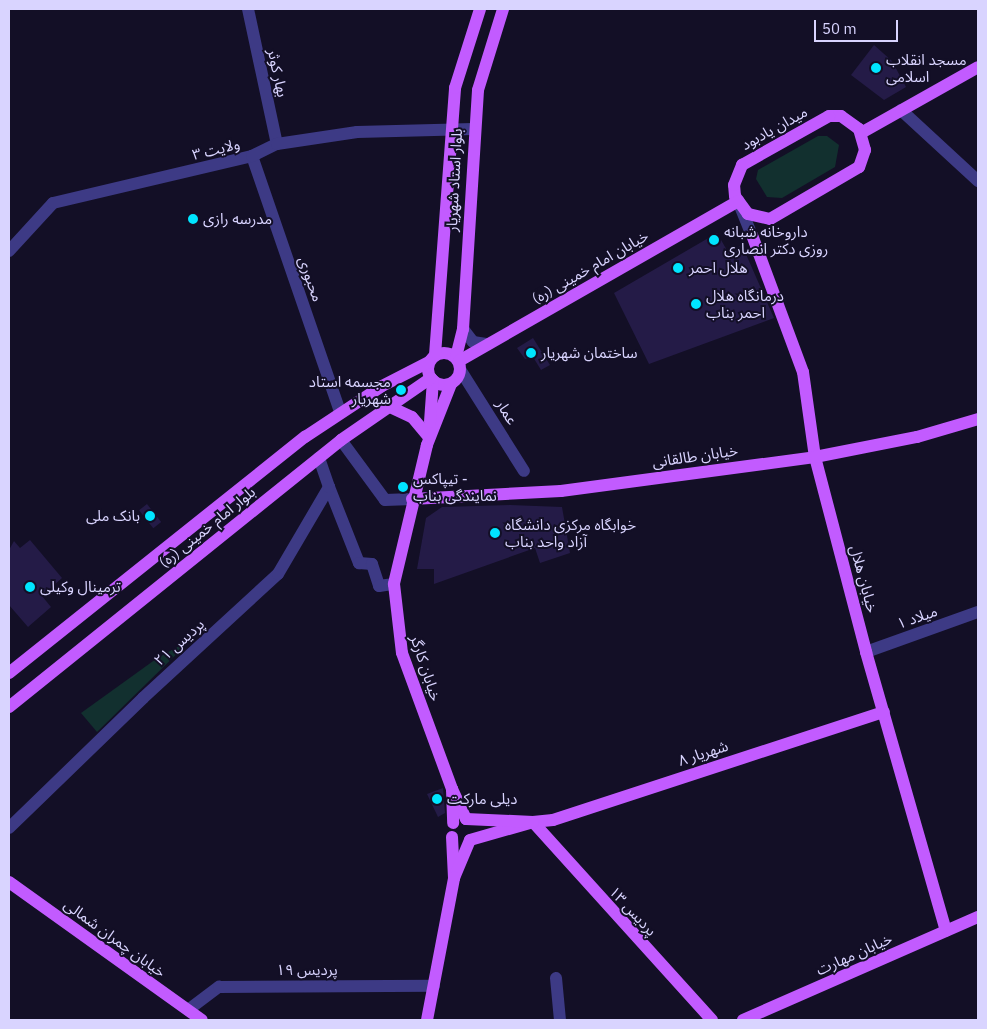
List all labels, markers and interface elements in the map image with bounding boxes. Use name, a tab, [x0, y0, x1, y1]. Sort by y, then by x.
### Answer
scale bar	[817, 10, 901, 42]
text: 50 m	[822, 19, 857, 38]
street label: بهار کوثر	[264, 47, 292, 99]
place label: مسجد انقلاب اسلامی	[886, 50, 967, 85]
marker: مسجد انقلاب اسلامی	[870, 62, 882, 74]
street label: میدان یادبود	[738, 102, 810, 154]
street label: بلوار استاد شهریار	[442, 128, 466, 232]
street label: ولایت ۳	[190, 134, 242, 164]
place label: مدرسه رازی	[203, 210, 272, 228]
marker: مدرسه رازی	[187, 213, 199, 225]
place label: داروخانه شبانه روزی دکتر انصاری	[724, 222, 828, 257]
street label: خیابان امام خمینی (ره)	[529, 226, 651, 308]
marker: داروخانه شبانه روزی دکتر انصاری	[708, 234, 720, 246]
street label: محبوری	[295, 254, 327, 304]
place label: هلال احمر	[689, 259, 748, 277]
marker: هلال احمر	[671, 261, 685, 275]
place label: درمانگاه هلال احمر بناب	[706, 286, 784, 321]
marker: درمانگاه هلال احمر بناب	[690, 298, 702, 310]
place label: ساختمان شهریار	[541, 344, 638, 362]
marker: ساختمان شهریار	[525, 347, 537, 359]
place label: مجسمه استاد شهریار	[309, 372, 391, 407]
marker: مجسمه استاد شهریار	[395, 384, 407, 396]
street label: عمار	[493, 396, 521, 428]
street label: خیابان طالقانی	[651, 441, 739, 471]
place label: تیپاکس - نمایندگی بناب	[413, 469, 497, 504]
marker: تیپاکس - نمایندگی بناب	[397, 481, 409, 493]
street label: بلوار امام خمینی (ره)	[155, 483, 259, 571]
place label: بانک ملی	[86, 507, 140, 525]
marker: بانک ملی	[144, 510, 156, 522]
place label: خوابگاه مرکزی دانشگاه آزاد واحد بناب	[505, 515, 636, 550]
marker: خوابگاه مرکزی دانشگاه آزاد واحد بناب	[489, 527, 501, 539]
street label: خیابان هلال	[846, 543, 882, 615]
place label: ترمینال وکیلی	[40, 578, 121, 596]
marker: ترمینال وکیلی	[24, 581, 36, 593]
street label: میلاد ۱	[894, 602, 940, 632]
street label: پردیس ۲۱	[150, 615, 208, 669]
street label: خیابان کارگر	[407, 633, 445, 703]
street label: شهریار ۸	[676, 737, 730, 769]
place label: دیلی مارکت	[447, 790, 517, 808]
marker: دیلی مارکت	[431, 793, 443, 805]
street label: پردیس ۱۳	[605, 882, 661, 940]
street label: خیابان چمران شمالی	[61, 895, 169, 981]
street label: خیابان مهارت	[813, 929, 895, 979]
street label: پردیس ۱۹	[276, 961, 338, 979]

